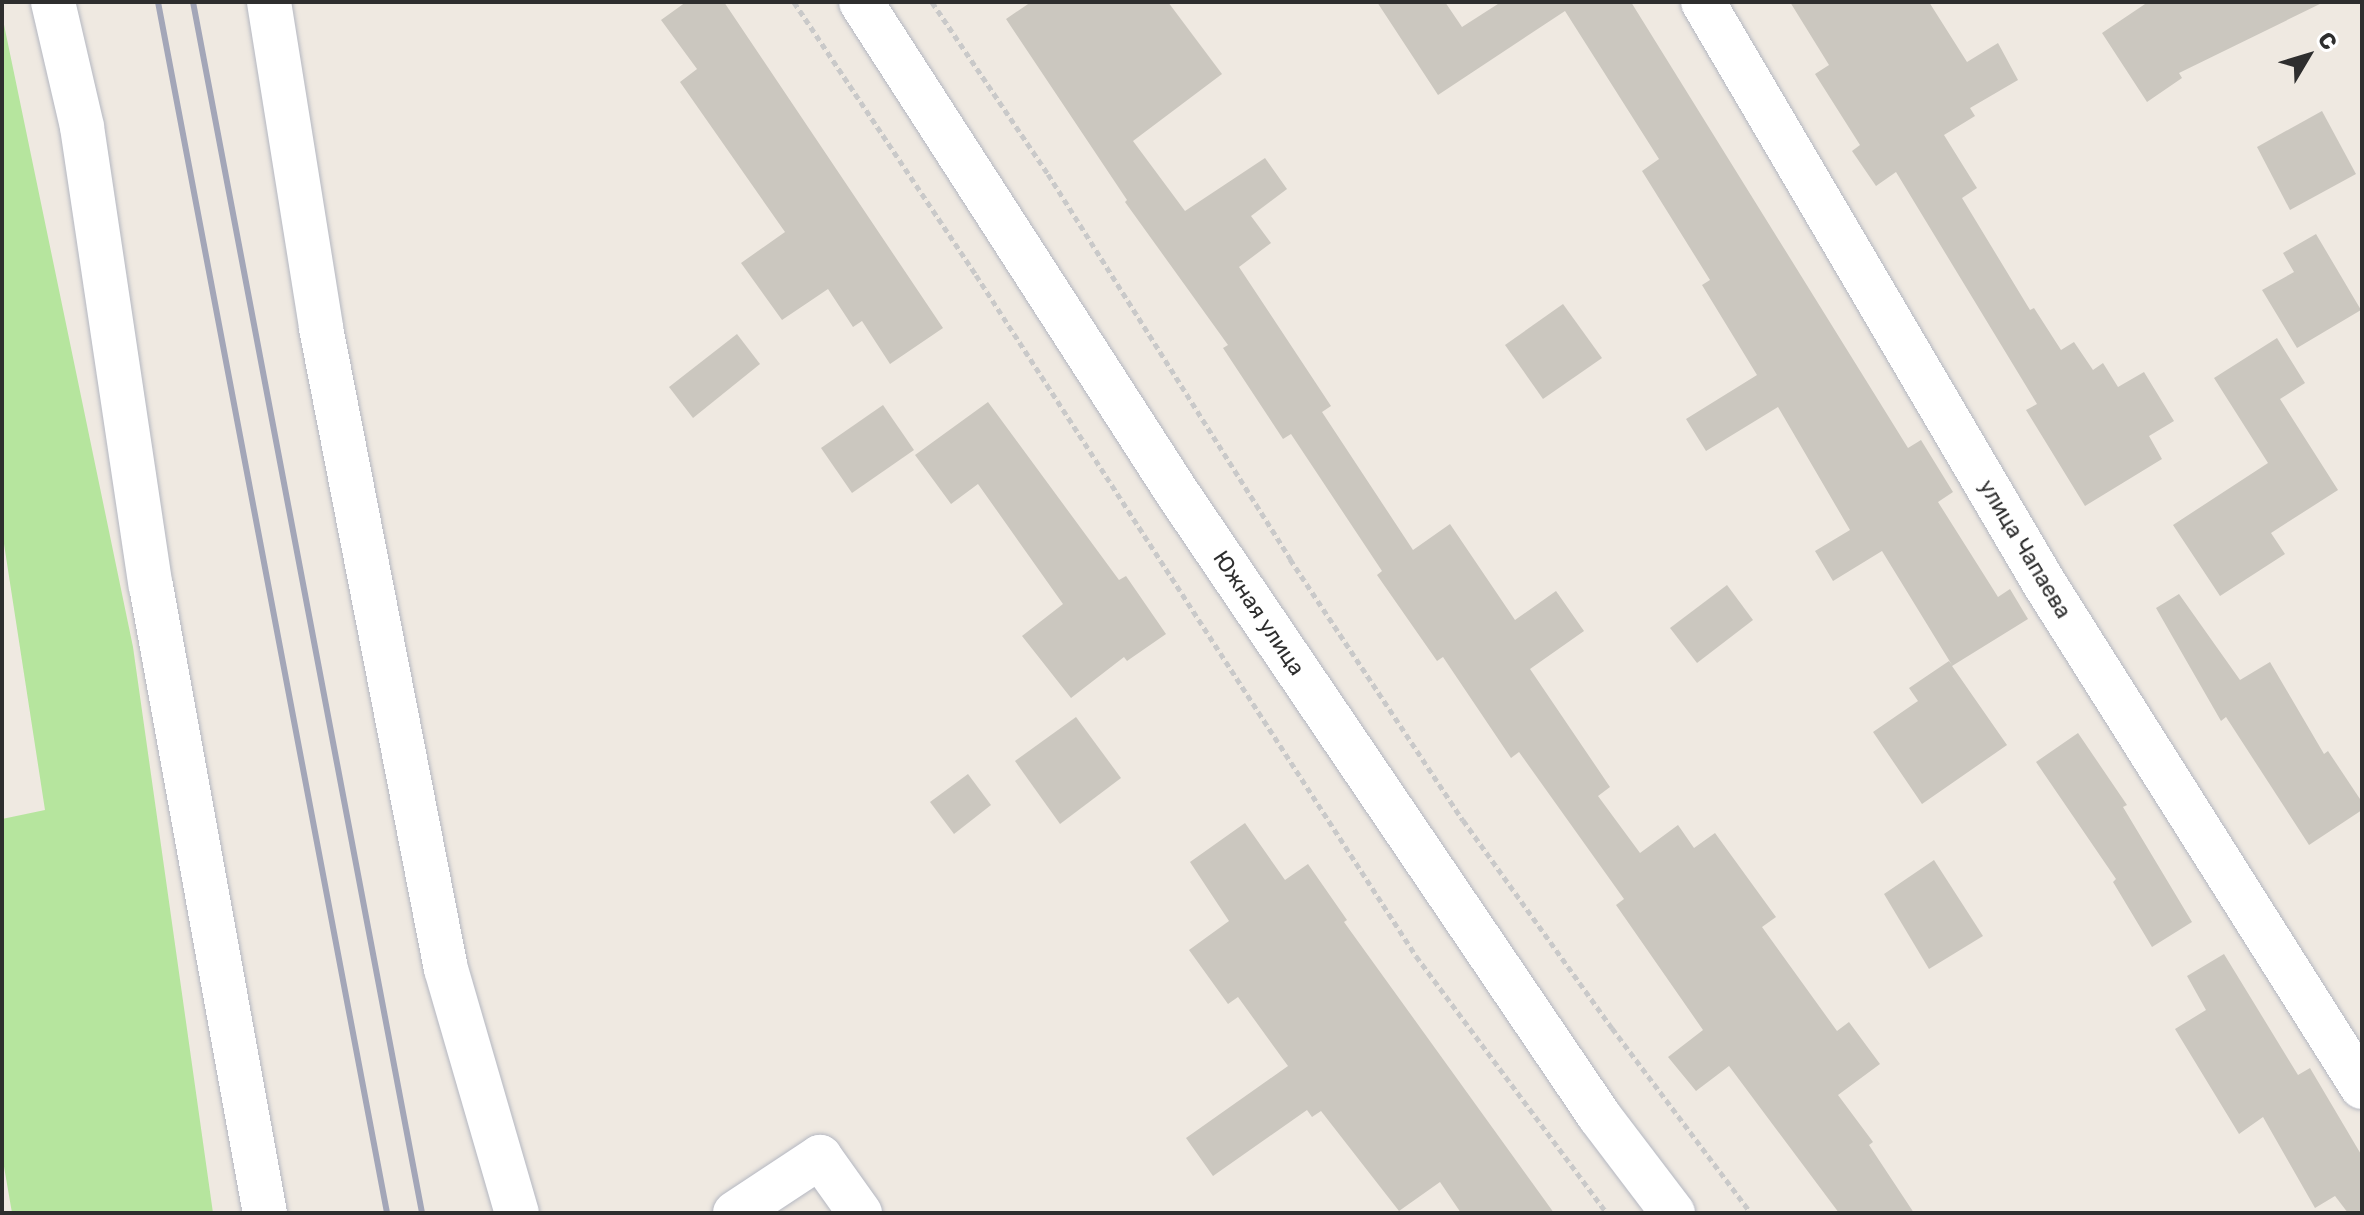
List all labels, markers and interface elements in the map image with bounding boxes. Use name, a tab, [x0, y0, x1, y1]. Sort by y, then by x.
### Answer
north arrow	[2268, 16, 2348, 96]
text: С	[2312, 27, 2343, 55]
street label: улица Чапаева	[1973, 475, 2077, 623]
street label: Южная улица	[1208, 546, 1310, 680]

